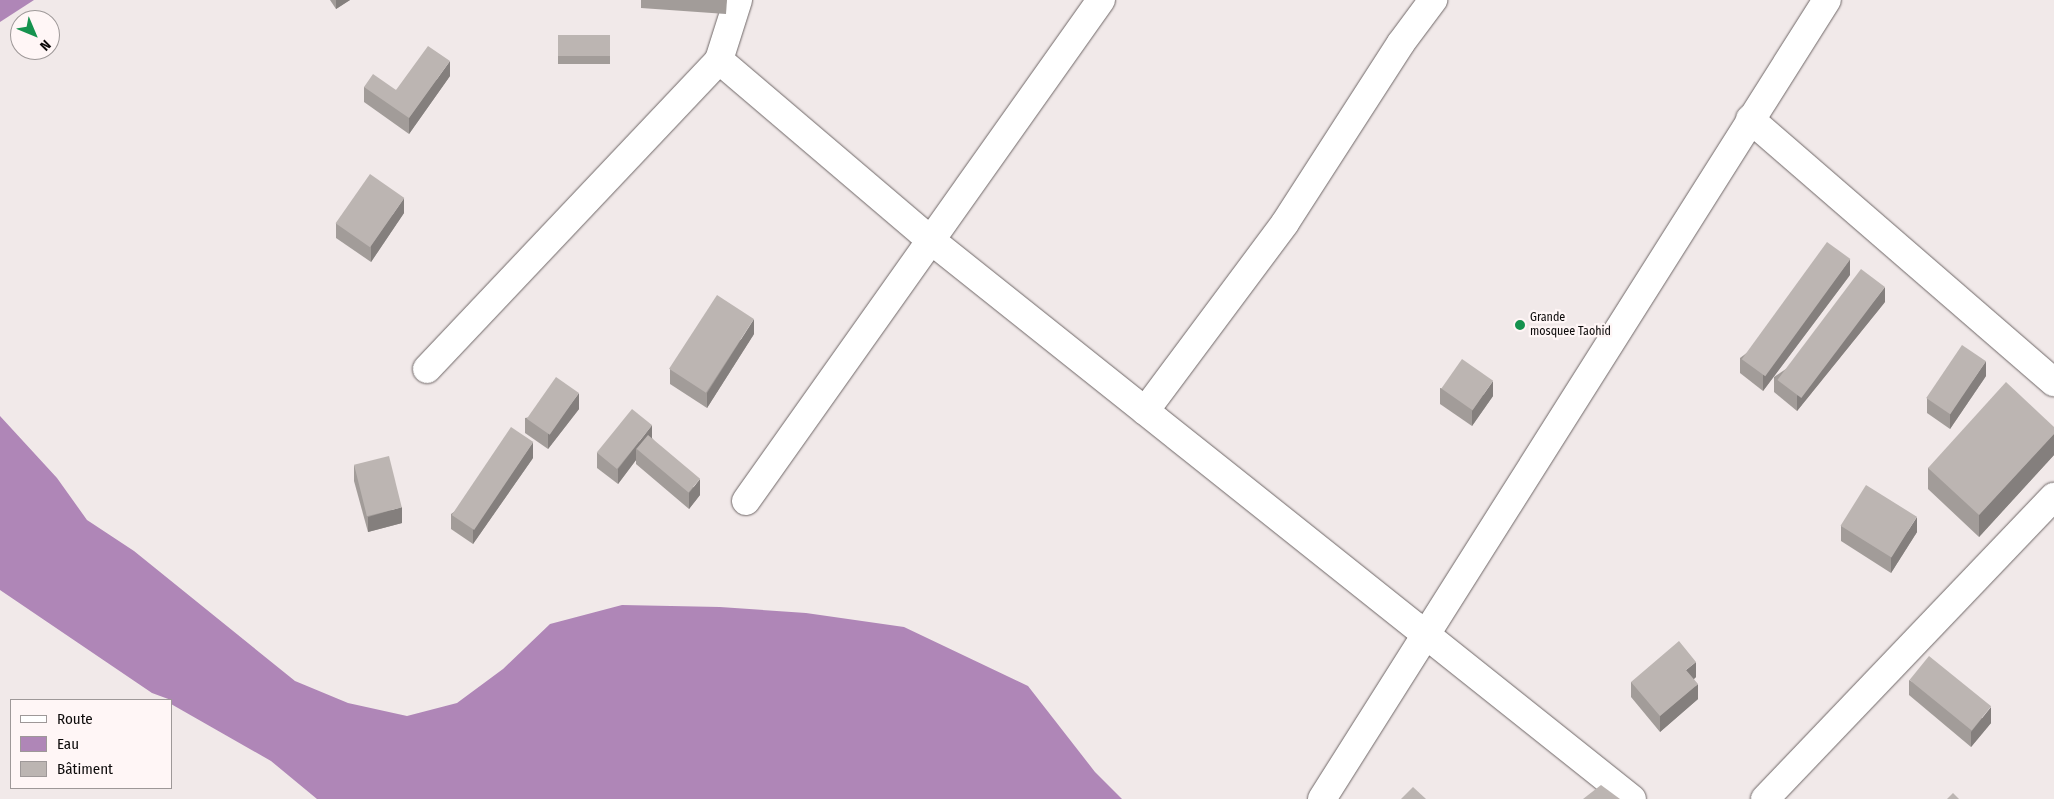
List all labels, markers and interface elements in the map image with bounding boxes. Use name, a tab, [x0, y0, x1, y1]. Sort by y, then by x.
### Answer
north arrow	[10, 10, 60, 60]
text: N	[36, 36, 54, 54]
place label: Grande mosquee Taohid	[1530, 311, 1611, 339]
marker: Grande mosquee Taohid	[1514, 319, 1526, 331]
legend	[10, 699, 172, 789]
text: Route	[57, 710, 93, 728]
text: Eau	[57, 735, 79, 753]
text: Bâtiment	[57, 760, 113, 778]

